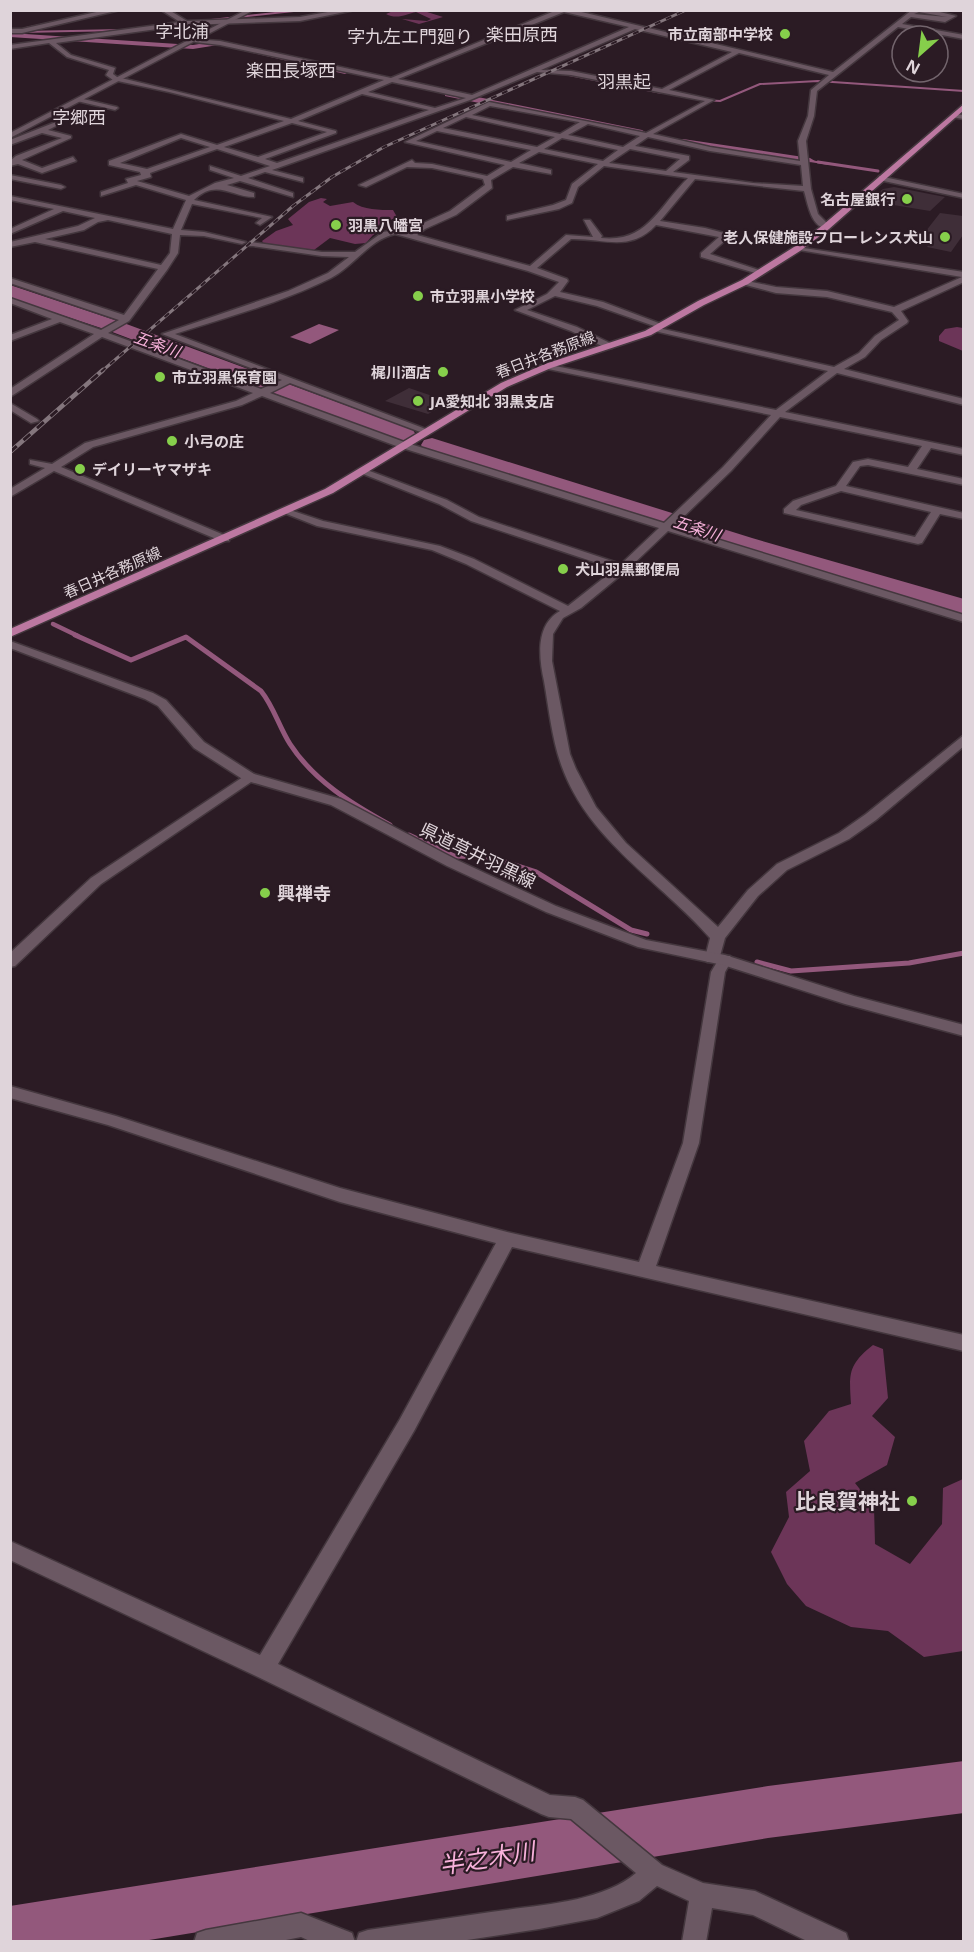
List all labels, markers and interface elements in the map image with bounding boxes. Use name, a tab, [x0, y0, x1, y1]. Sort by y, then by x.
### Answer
district label: 字北浦	[155, 19, 209, 43]
district label: 楽田原西	[486, 22, 558, 46]
district label: 字九左エ門廻り	[347, 24, 473, 48]
place label: 市立南部中学校	[668, 24, 773, 44]
north arrow	[890, 24, 950, 84]
marker: 市立南部中学校	[778, 27, 792, 41]
text: N	[902, 54, 924, 80]
district label: 楽田長塚西	[246, 58, 336, 82]
district label: 羽黒起	[597, 69, 651, 93]
district label: 字郷西	[52, 105, 106, 129]
place label: 名古屋銀行	[820, 189, 895, 209]
marker: 名古屋銀行	[900, 192, 914, 206]
place label: 羽黒八幡宮	[348, 215, 423, 235]
marker: 羽黒八幡宮	[329, 218, 343, 232]
place label: 老人保健施設フローレンス犬山	[723, 227, 933, 247]
marker: 老人保健施設フローレンス犬山	[938, 230, 952, 244]
place label: 市立羽黒小学校	[430, 286, 535, 306]
marker: 市立羽黒小学校	[411, 289, 425, 303]
water label: 五条川	[131, 325, 185, 363]
street label: 春日井各務原線	[492, 326, 598, 382]
place label: 梶川酒店	[371, 362, 431, 382]
marker: 梶川酒店	[436, 365, 450, 379]
place label: 市立羽黒保育園	[172, 367, 277, 387]
marker: 市立羽黒保育園	[153, 370, 167, 384]
place label: JA愛知北 羽黒支店	[428, 391, 554, 411]
marker: JA愛知北 羽黒支店	[411, 394, 425, 408]
place label: 小弓の庄	[184, 431, 244, 451]
marker: 小弓の庄	[165, 434, 179, 448]
place label: デイリーヤマザキ	[92, 459, 212, 479]
marker: デイリーヤマザキ	[73, 462, 87, 476]
water label: 五条川	[671, 510, 725, 546]
street label: 春日井各務原線	[60, 542, 164, 602]
place label: 犬山羽黒郵便局	[575, 559, 680, 579]
marker: 犬山羽黒郵便局	[556, 562, 570, 576]
street label: 県道草井羽黒線	[416, 817, 540, 893]
place label: 興禅寺	[277, 881, 331, 905]
marker: 興禅寺	[258, 886, 272, 900]
place label: 比良賀神社	[795, 1487, 900, 1515]
marker: 比良賀神社	[905, 1494, 919, 1508]
water label: 半之木川	[437, 1833, 540, 1881]

